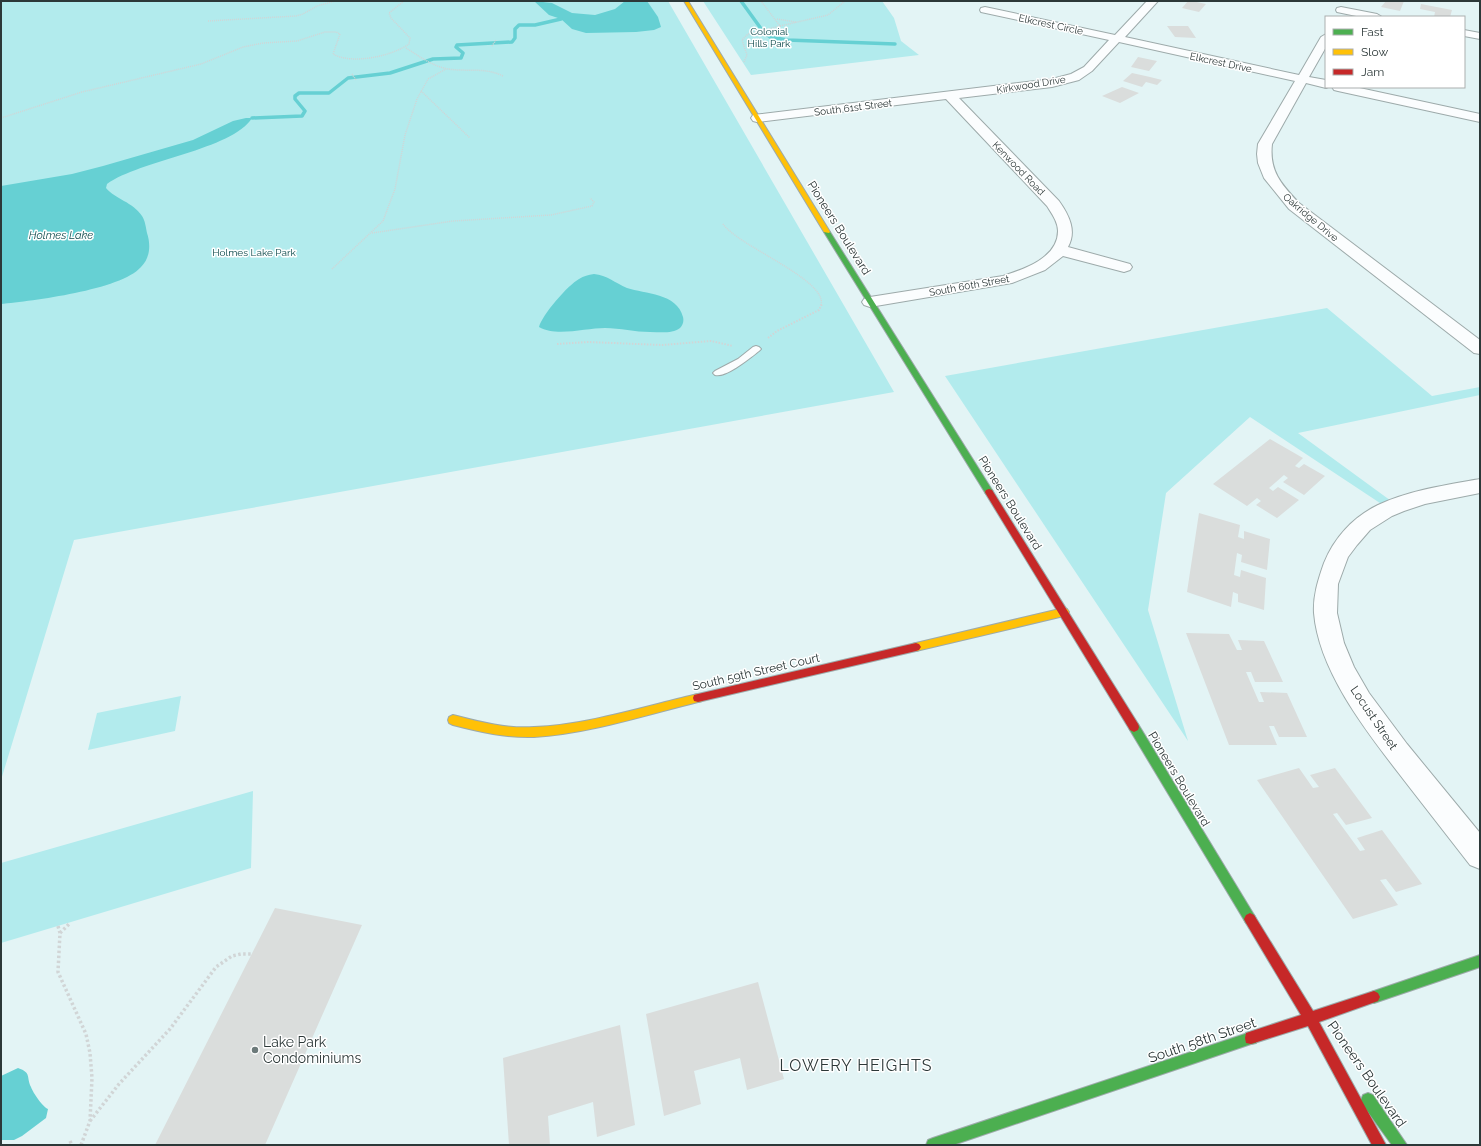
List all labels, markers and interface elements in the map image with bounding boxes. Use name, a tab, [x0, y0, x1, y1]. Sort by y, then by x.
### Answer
street label: Elkcrest Circle	[1018, 12, 1084, 37]
legend	[1325, 16, 1465, 88]
text: Fast	[1361, 25, 1384, 39]
park label: Colonial Hills Park	[748, 26, 791, 49]
text: Slow	[1361, 45, 1388, 59]
street label: Elkcrest Drive	[1189, 51, 1253, 74]
text: Jam	[1361, 65, 1384, 79]
street label: Kirkwood Drive	[996, 74, 1067, 95]
street label: South 61st Street	[813, 97, 893, 118]
street label: Kenwood Road	[990, 139, 1047, 197]
street label: Pioneers Boulevard	[804, 178, 874, 278]
street label: Oakridge Drive	[1281, 191, 1341, 244]
water label: Holmes Lake	[29, 229, 93, 242]
park label: Holmes Lake Park	[212, 247, 296, 258]
street label: South 60th Street	[928, 273, 1011, 298]
street label: Pioneers Boulevard	[975, 453, 1045, 553]
street label: South 59th Street Court	[691, 651, 821, 693]
street label: Locust Street	[1348, 683, 1400, 753]
street label: Pioneers Boulevard	[1145, 729, 1213, 829]
street label: South 58th Street	[1146, 1014, 1258, 1066]
street label: Pioneers Boulevard	[1324, 1018, 1410, 1130]
place label: Lake Park Condominiums	[263, 1034, 361, 1066]
marker: Lake Park Condominiums	[250, 1045, 260, 1055]
district label: LOWERY HEIGHTS	[779, 1056, 933, 1075]

